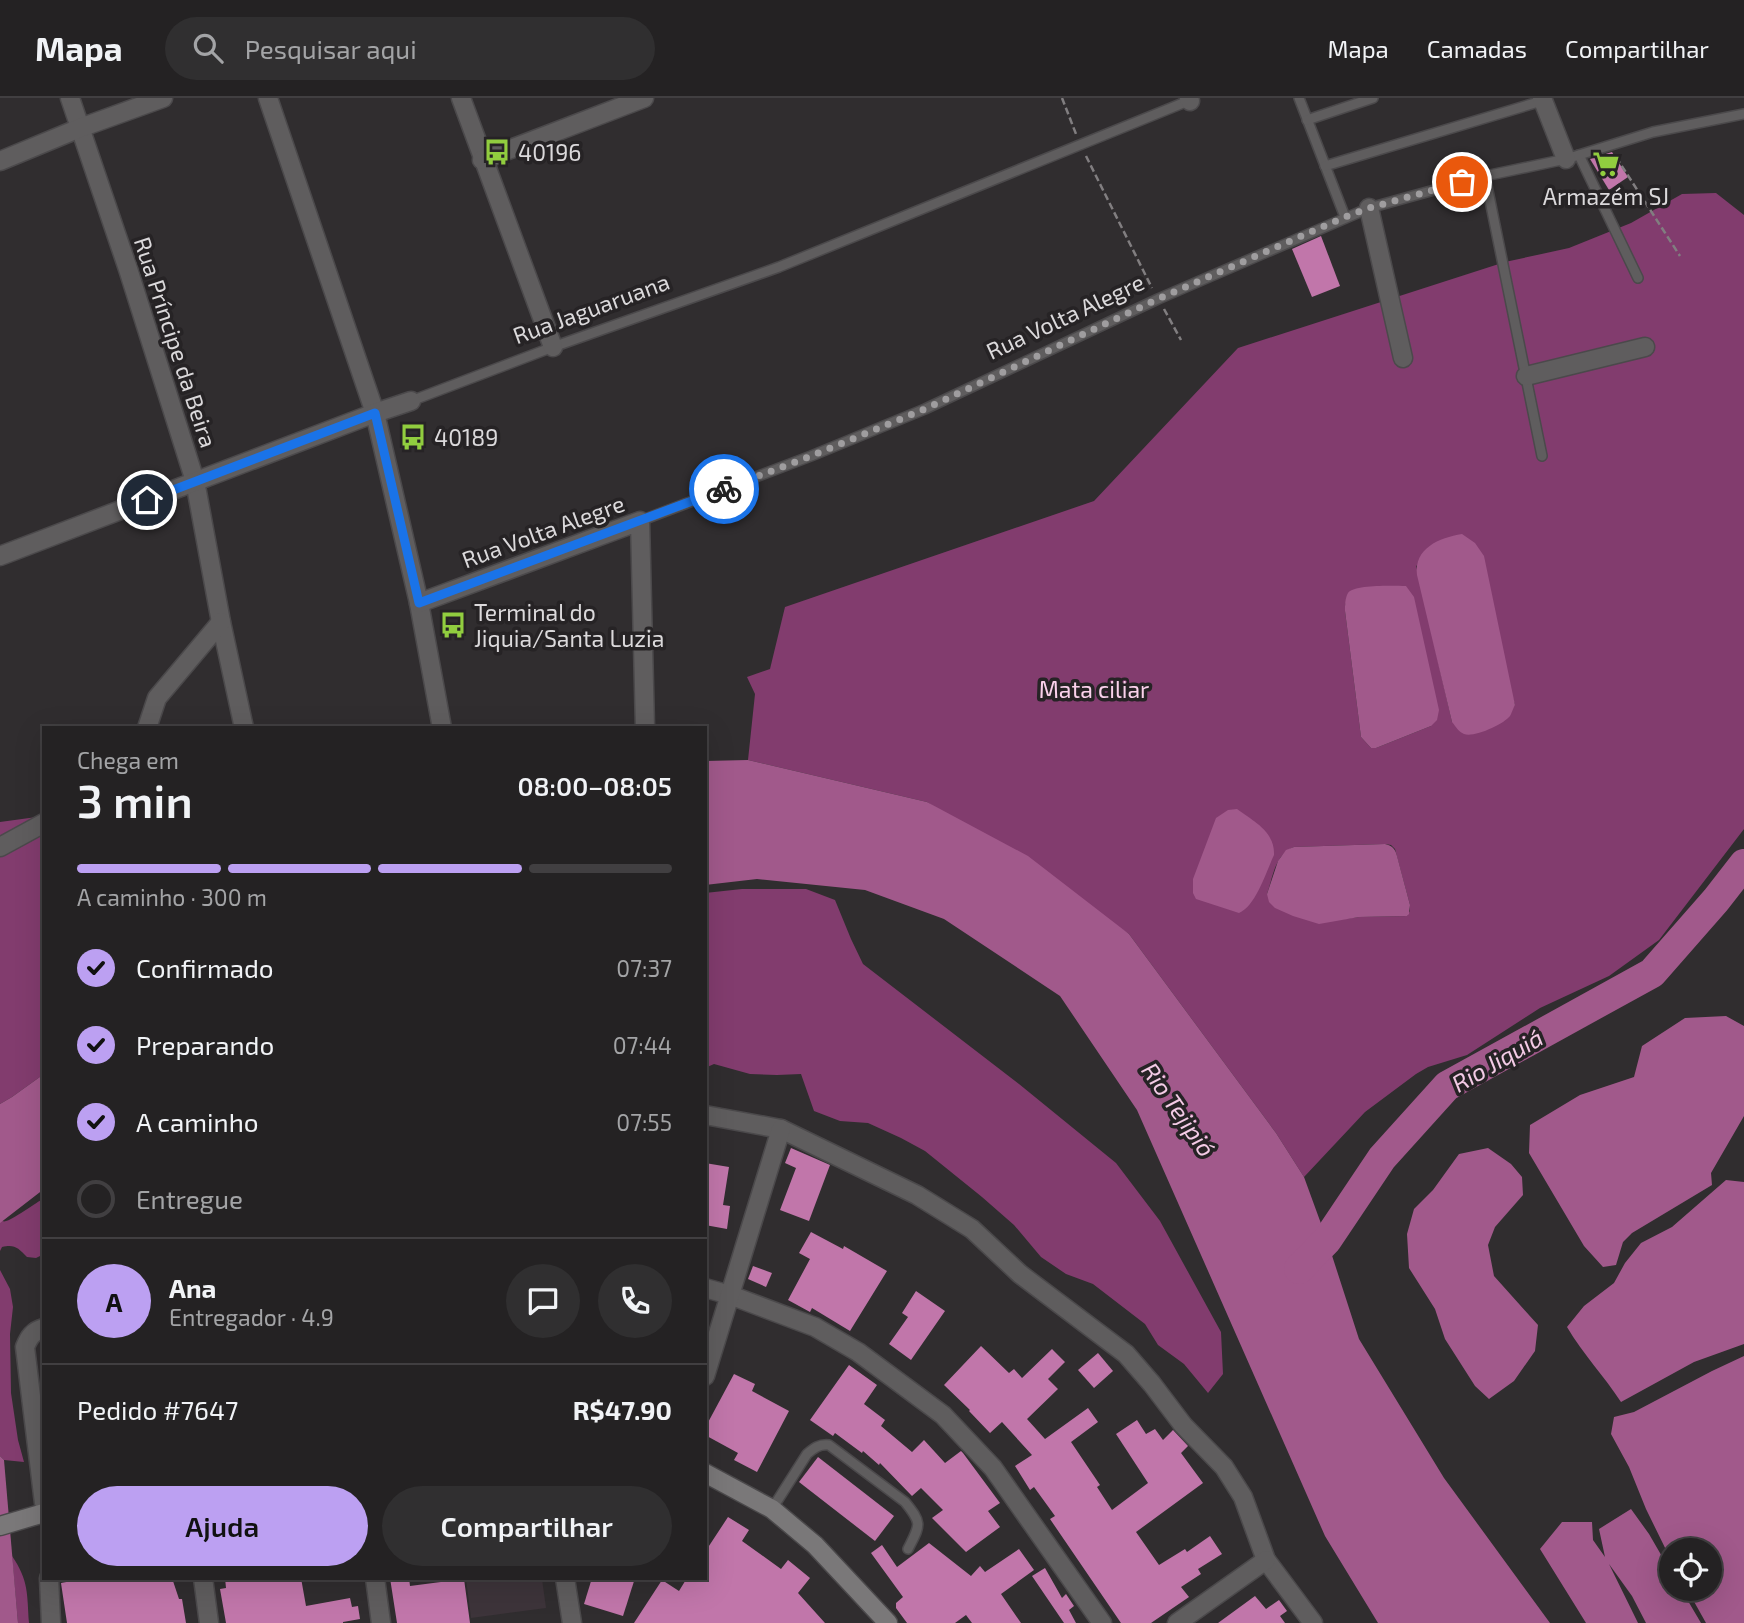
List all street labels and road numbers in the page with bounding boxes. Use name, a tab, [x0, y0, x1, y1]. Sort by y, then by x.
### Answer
street label: Rua Príncipe da Beira	[129, 233, 223, 451]
street label: Rua Jaguaruana	[509, 267, 673, 349]
street label: Rua Volta Alegre	[982, 267, 1148, 365]
street label: Rua Volta Alegre	[458, 489, 628, 573]

